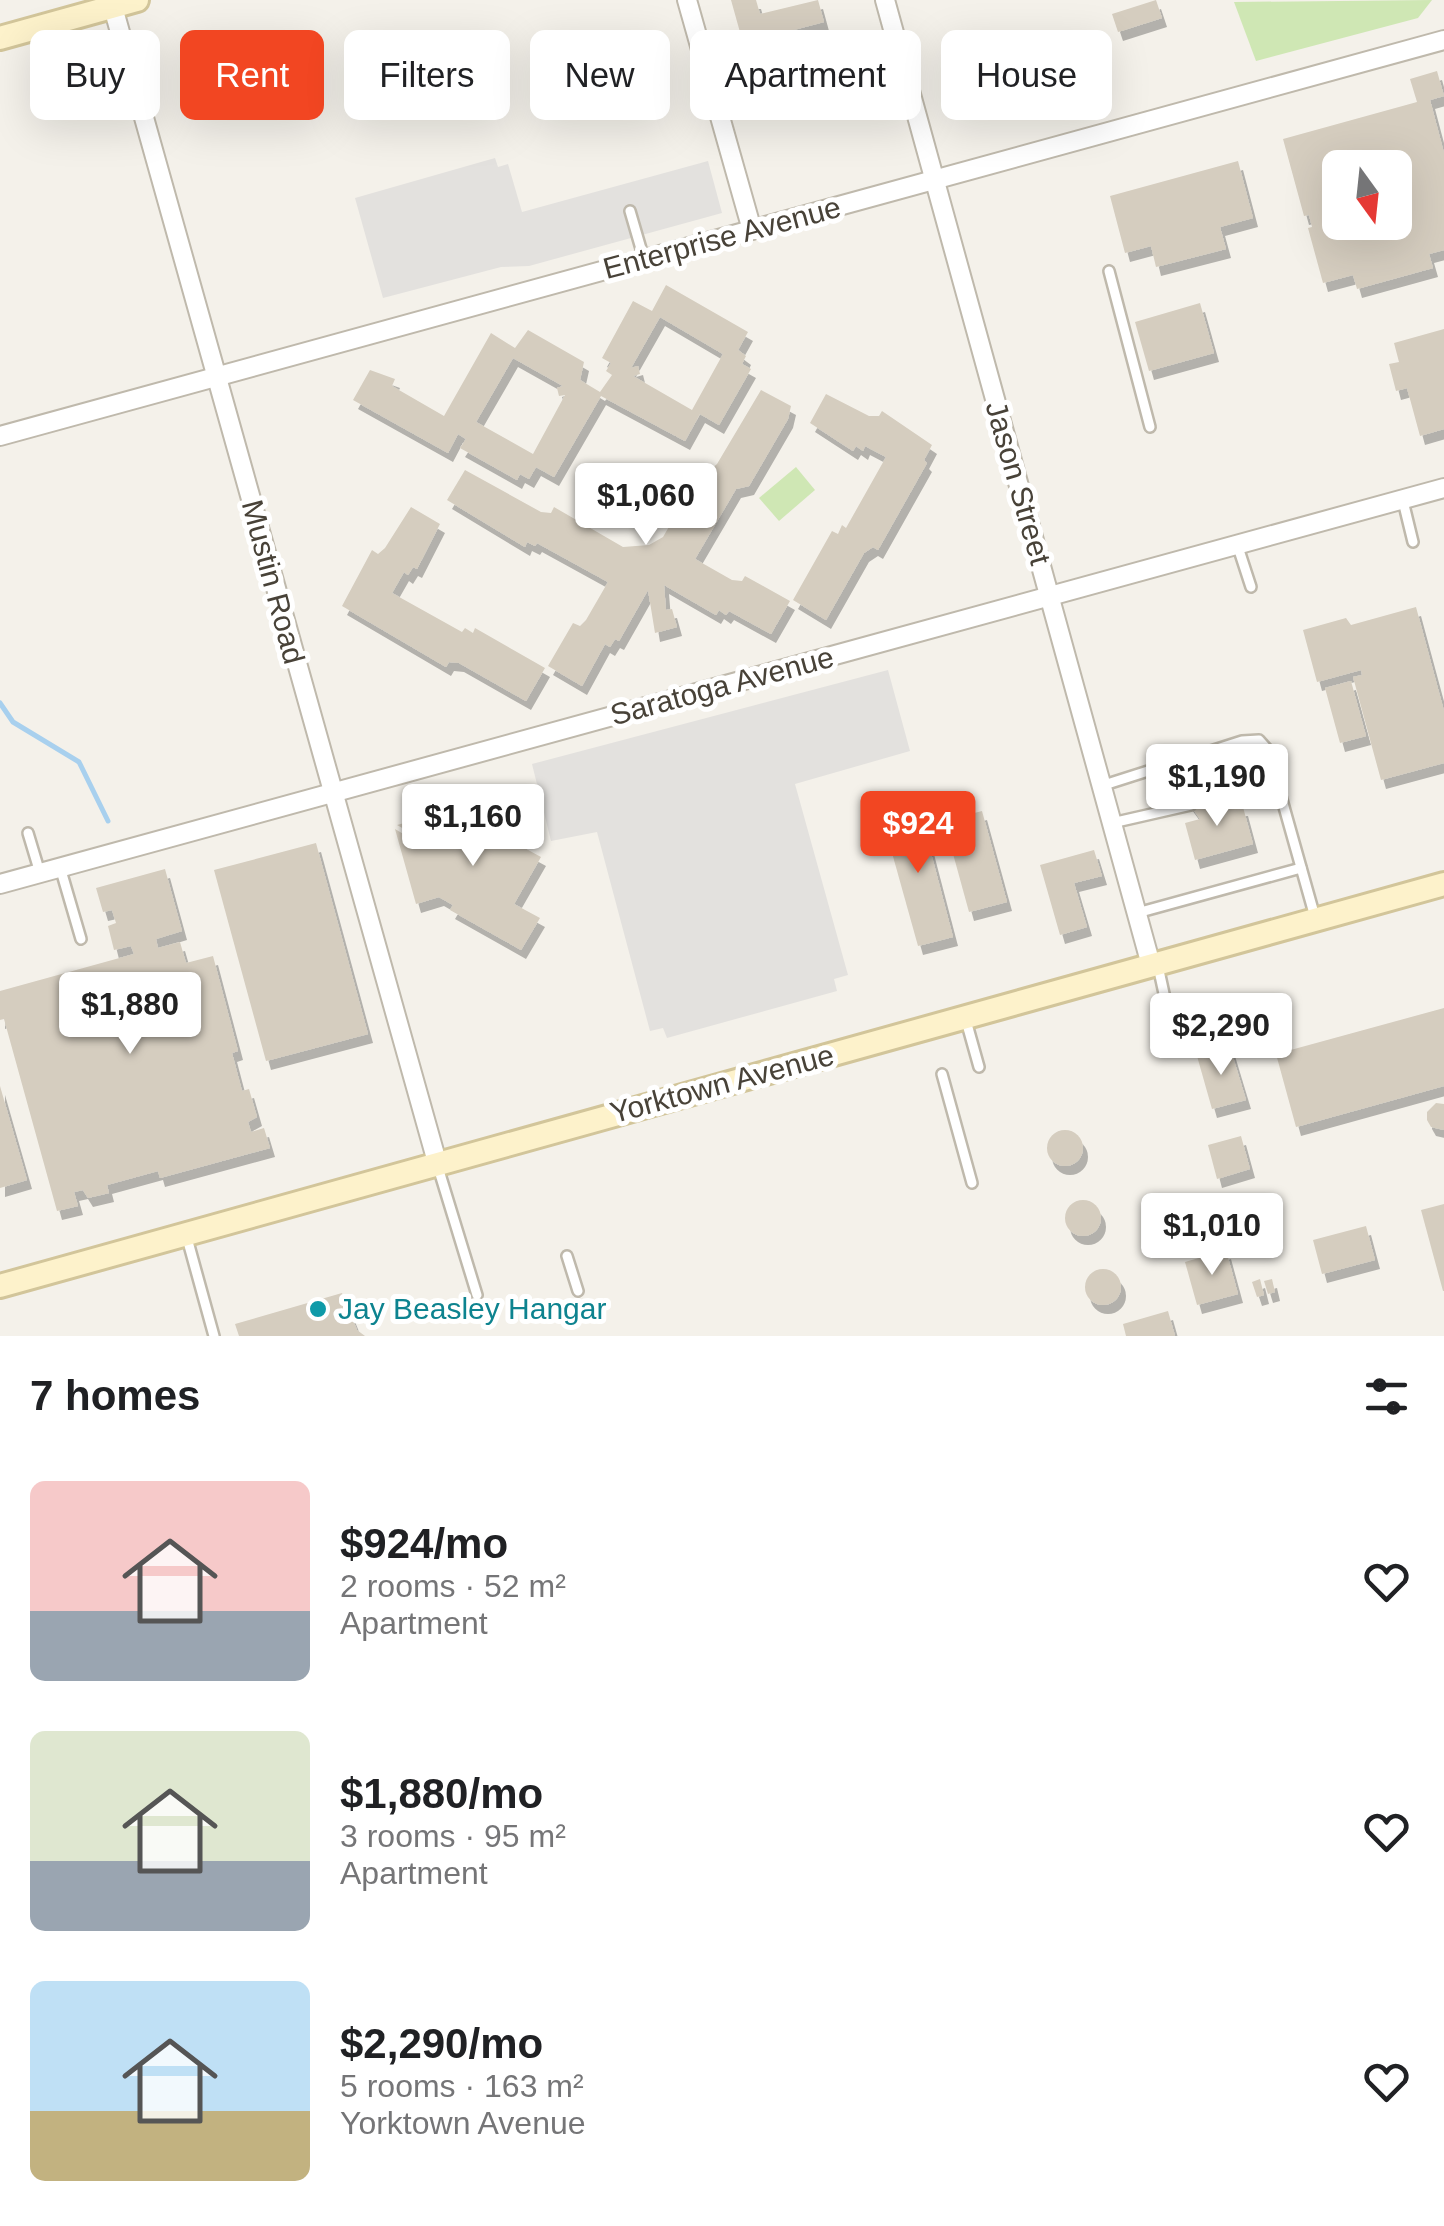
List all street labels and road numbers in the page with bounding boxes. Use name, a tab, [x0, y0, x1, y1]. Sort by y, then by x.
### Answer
street label: Enterprise Avenue	[599, 190, 844, 285]
street label: Jason Street	[979, 397, 1058, 569]
street label: Mustin Road	[236, 496, 311, 667]
street label: Saratoga Avenue	[607, 640, 837, 731]
street label: Yorktown Avenue	[606, 1038, 837, 1129]

